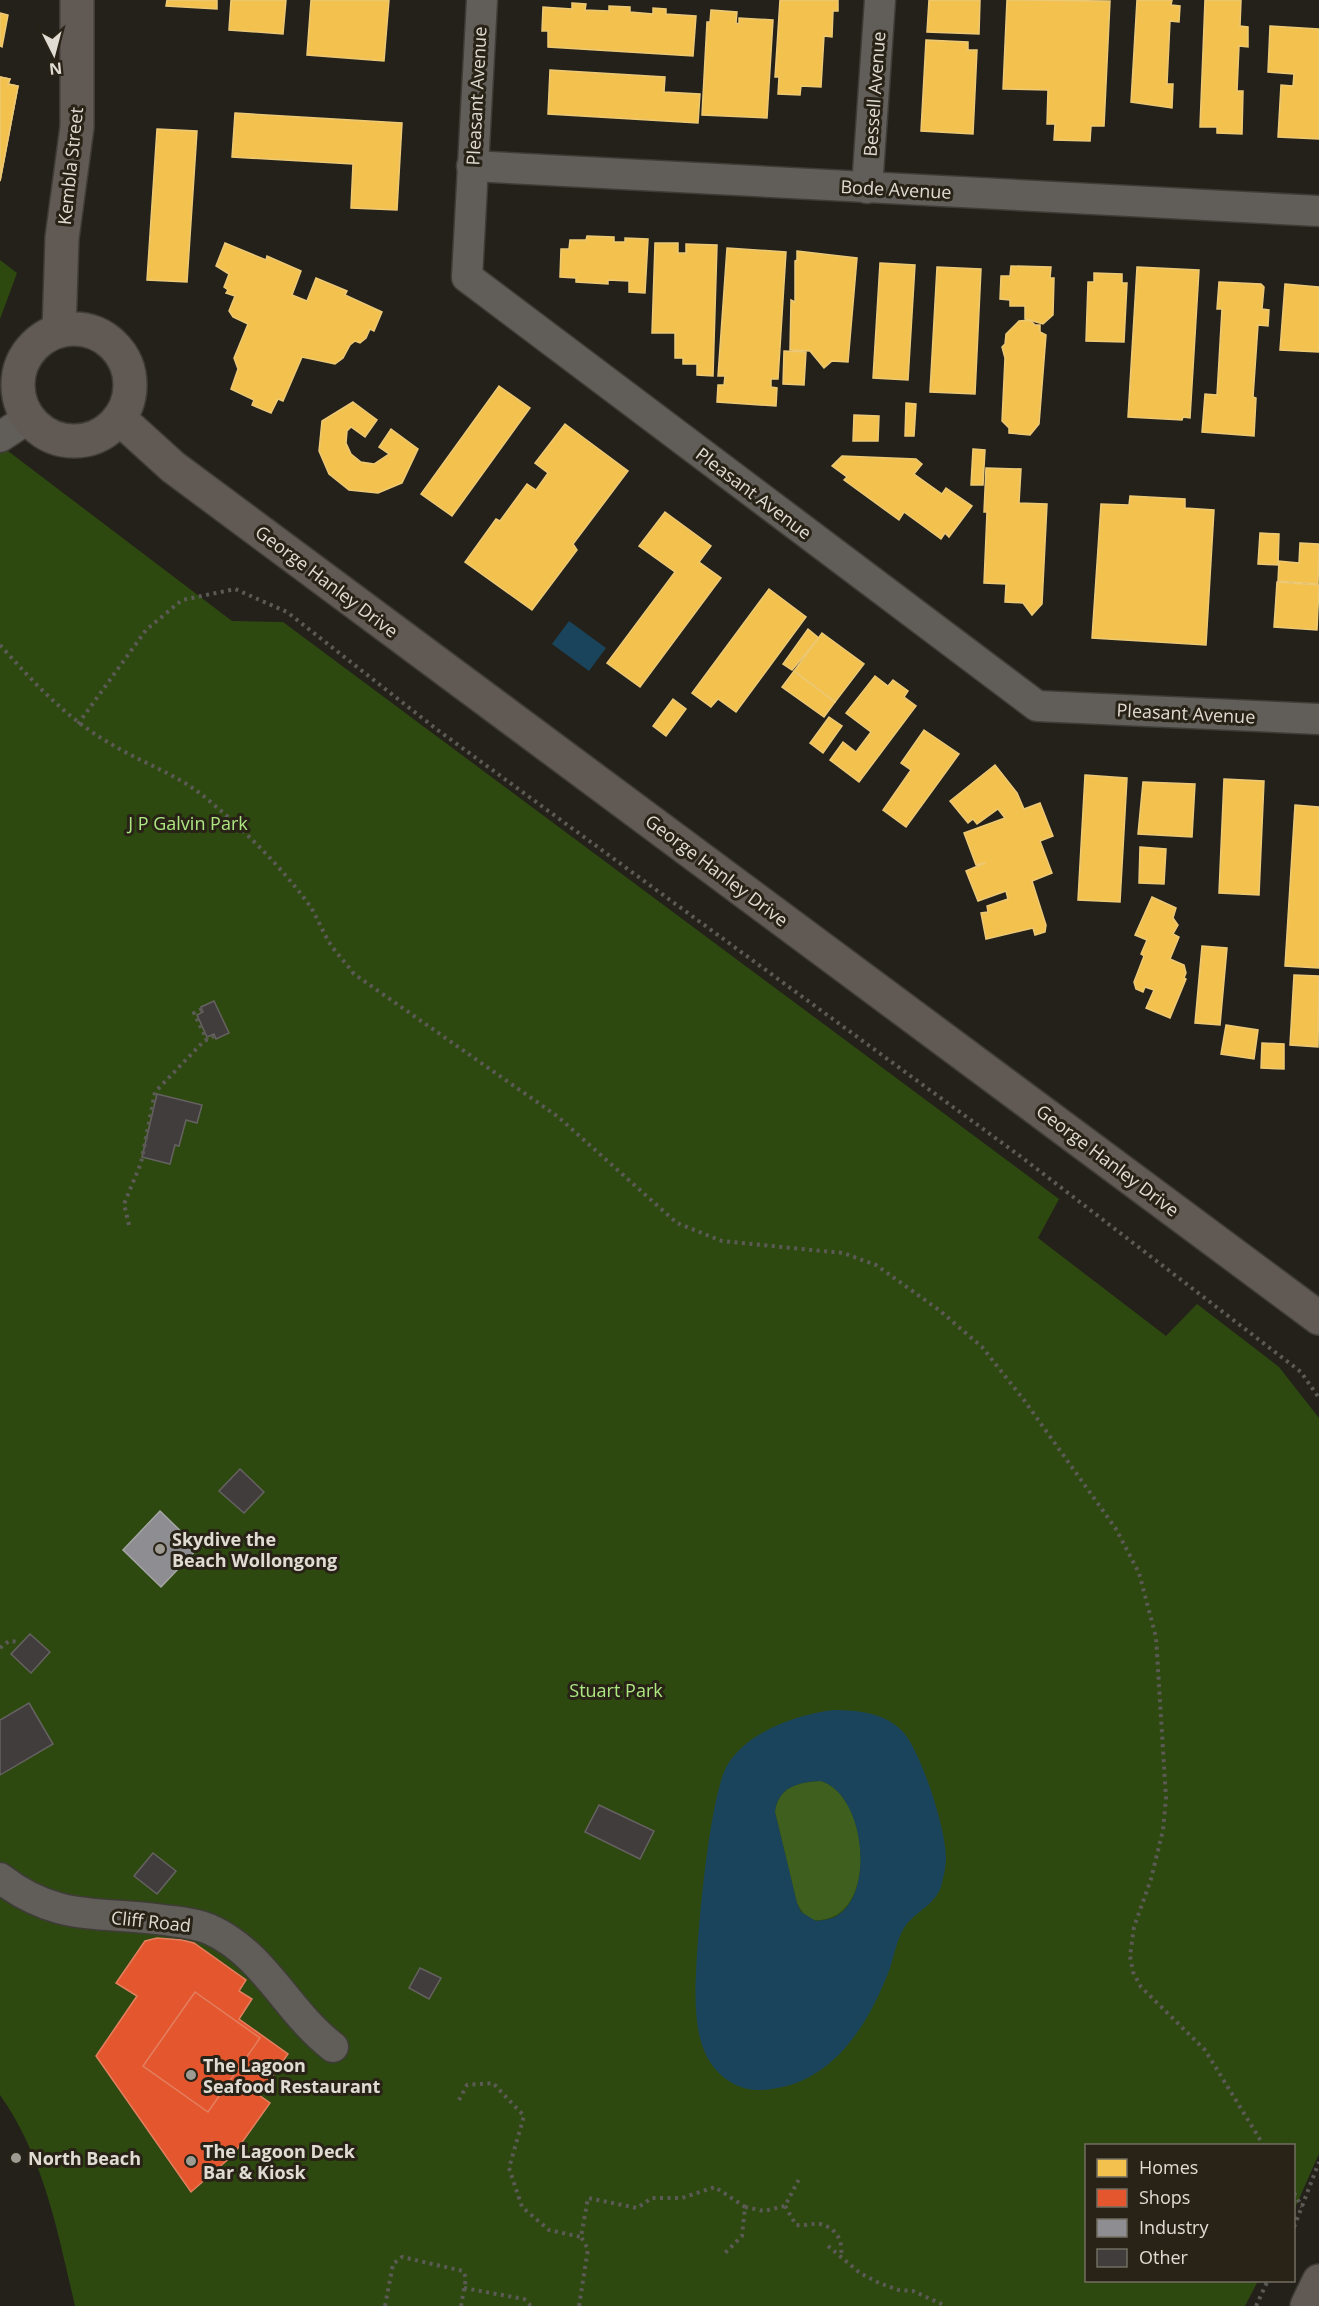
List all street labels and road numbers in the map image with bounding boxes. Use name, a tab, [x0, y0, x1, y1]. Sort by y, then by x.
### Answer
street label: Pleasant Avenue	[460, 26, 492, 166]
street label: Bessell Avenue	[858, 31, 890, 157]
street label: Kembla Street	[52, 106, 88, 226]
street label: Bode Avenue	[840, 174, 952, 204]
street label: Pleasant Avenue	[691, 442, 817, 544]
street label: George Hanley Drive	[251, 519, 403, 643]
street label: Pleasant Avenue	[1116, 697, 1256, 729]
street label: George Hanley Drive	[641, 808, 793, 932]
street label: George Hanley Drive	[1032, 1098, 1184, 1222]
street label: Cliff Road	[110, 1905, 192, 1937]

